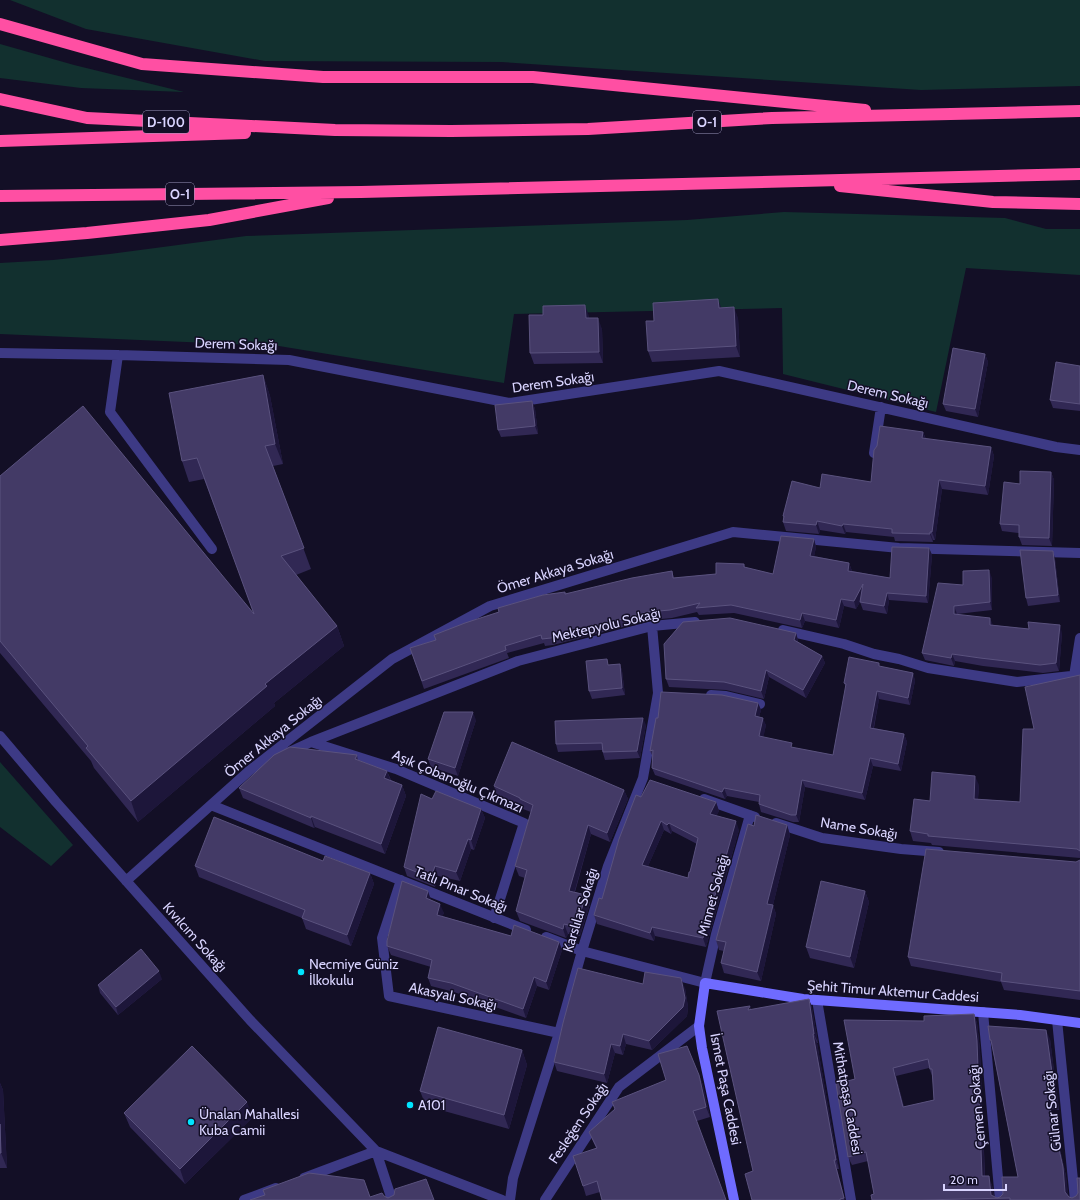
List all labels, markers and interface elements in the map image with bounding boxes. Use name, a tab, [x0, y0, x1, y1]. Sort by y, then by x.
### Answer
road number: D-100	[143, 111, 189, 133]
road number: O-1	[693, 111, 721, 133]
road number: O-1	[166, 183, 194, 205]
street label: Derem Sokağı	[194, 334, 278, 354]
street label: Derem Sokağı	[511, 367, 595, 397]
street label: Derem Sokağı	[846, 376, 930, 412]
street label: Ömer Akkaya Sokağı	[495, 545, 615, 597]
street label: Mektepyolu Sokağı	[550, 604, 662, 646]
street label: Ömer Akkaya Sokağı	[220, 691, 326, 781]
street label: Aşık Çobanoğlu Çıkmazı	[390, 745, 526, 817]
street label: Name Sokağı	[819, 813, 899, 843]
street label: Minnet Sokağı	[693, 852, 733, 938]
street label: Tatlı Pınar Sokağı	[412, 862, 510, 916]
street label: Karslılar Sokağı	[559, 866, 601, 954]
street label: Kıvılcım Sokağı	[159, 898, 231, 976]
place label: Necmiye Güniz İlkokulu	[309, 955, 399, 989]
marker: Necmiye Güniz İlkokulu	[296, 967, 306, 977]
street label: Şehit Timur Aktemur Caddesi	[807, 976, 979, 1006]
street label: Akasyalı Sokağı	[407, 978, 499, 1014]
street label: İsmet Paşa Caddesi	[706, 1031, 746, 1147]
street label: Mithatpaşa Caddesi	[829, 1040, 867, 1156]
street label: Çemen Sokağı	[964, 1064, 990, 1150]
street label: Gülnar Sokağı	[1039, 1070, 1065, 1152]
street label: Fesleğen Sokağı	[544, 1079, 612, 1167]
place label: A101	[418, 1096, 445, 1114]
marker: A101	[405, 1100, 415, 1110]
place label: Ünalan Mahallesi Kuba Camii	[199, 1105, 299, 1139]
marker: Ünalan Mahallesi Kuba Camii	[186, 1117, 196, 1127]
scale bar	[944, 1166, 1006, 1192]
text: 20 m	[950, 1172, 978, 1187]

